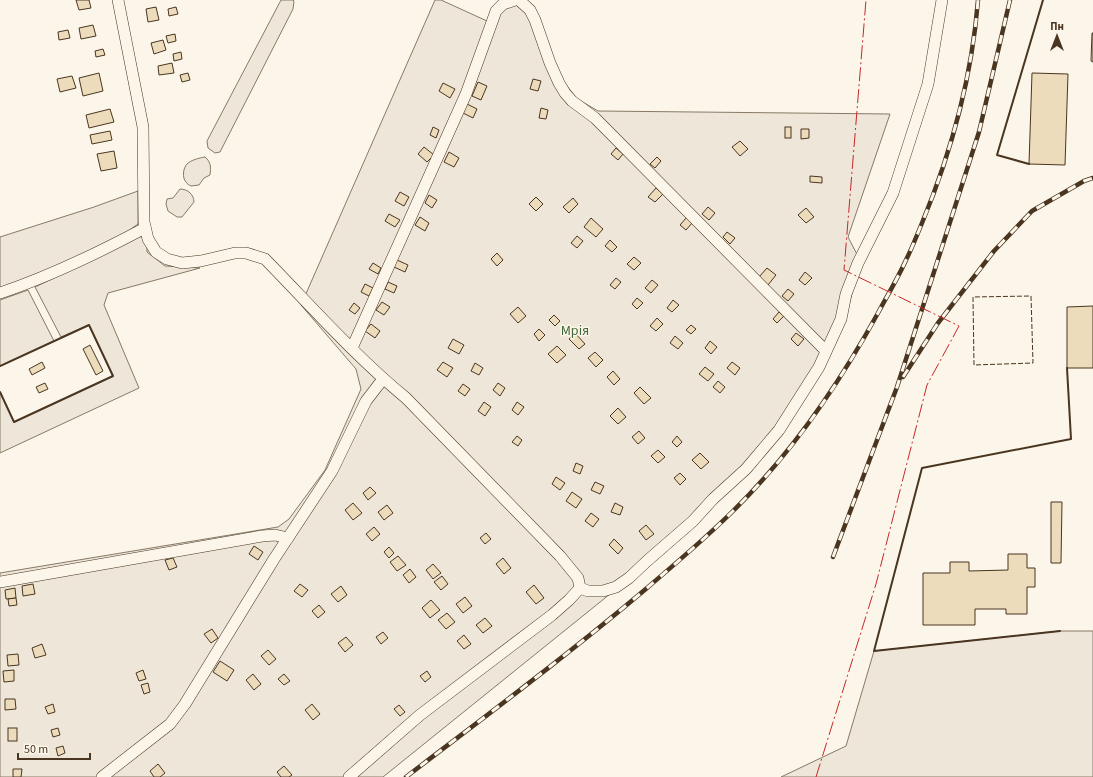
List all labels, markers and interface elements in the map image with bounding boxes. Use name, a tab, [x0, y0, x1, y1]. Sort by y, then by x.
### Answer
north arrow	[1037, 16, 1077, 56]
text: Пн	[1050, 19, 1064, 34]
park label: Мрія	[561, 321, 589, 341]
scale bar	[18, 735, 90, 761]
text: 50 m	[24, 741, 48, 758]

